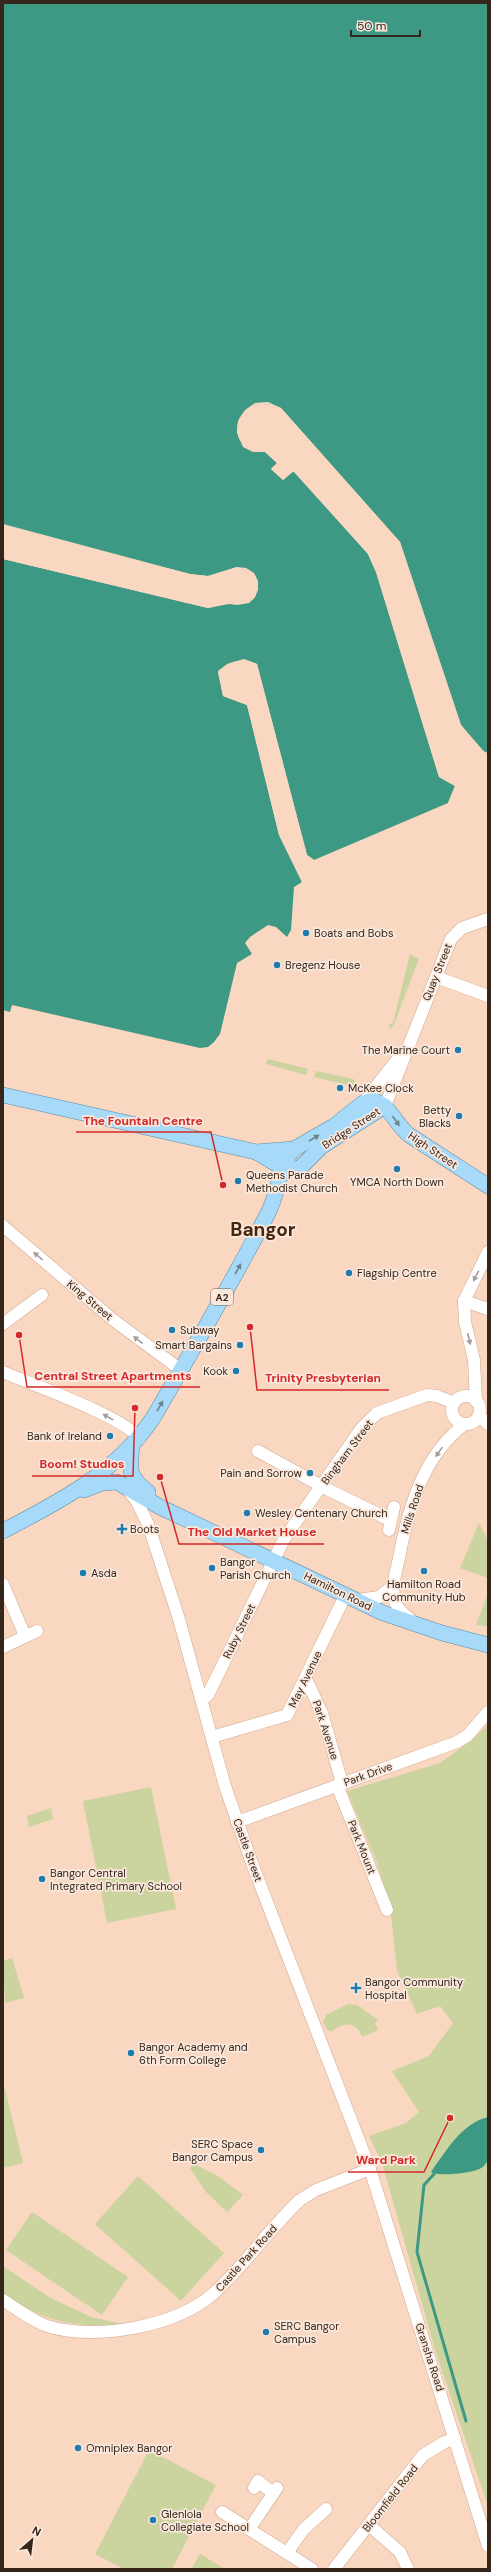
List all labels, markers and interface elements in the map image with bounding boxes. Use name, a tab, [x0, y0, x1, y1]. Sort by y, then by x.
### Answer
scale bar	[351, 12, 420, 38]
text: 50 m	[357, 18, 386, 34]
place label: Boats and Bobs	[314, 926, 393, 940]
marker: Boats and Bobs	[301, 928, 311, 938]
street label: Quay Street	[419, 941, 455, 1003]
place label: Bregenz House	[285, 958, 360, 972]
marker: Bregenz House	[272, 960, 282, 970]
place label: The Marine Court	[362, 1043, 450, 1057]
marker: The Marine Court	[453, 1045, 463, 1055]
place label: McKee Clock	[348, 1081, 414, 1095]
marker: McKee Clock	[335, 1083, 345, 1093]
place label: Betty Blacks	[419, 1103, 451, 1130]
street label: Bridge Street	[319, 1104, 383, 1152]
callout: The Fountain Centre	[76, 1108, 211, 1132]
marker: Betty Blacks	[454, 1111, 464, 1121]
text: The Fountain Centre	[83, 1113, 203, 1129]
one-way arrow	[392, 1116, 400, 1127]
street label: High Street	[406, 1128, 460, 1172]
one-way arrow	[308, 1134, 320, 1141]
marker: YMCA North Down	[392, 1164, 402, 1174]
place label: Queens Parade Methodist Church	[246, 1168, 338, 1195]
place label: YMCA North Down	[350, 1175, 444, 1189]
marker: Queens Parade Methodist Church	[233, 1176, 243, 1186]
district label: Bangor	[230, 1217, 296, 1242]
one-way arrow	[33, 1251, 43, 1260]
one-way arrow	[234, 1263, 241, 1275]
place label: Flagship Centre	[357, 1266, 437, 1280]
marker: Flagship Centre	[344, 1268, 354, 1278]
one-way arrow	[472, 1270, 479, 1282]
street label: King Street	[64, 1277, 116, 1323]
road number: A2	[211, 1289, 233, 1305]
place label: Subway	[180, 1323, 220, 1337]
marker: Subway	[167, 1325, 177, 1335]
one-way arrow	[467, 1333, 473, 1345]
one-way arrow	[132, 1335, 143, 1344]
place label: Smart Bargains	[155, 1338, 232, 1352]
marker: Smart Bargains	[235, 1340, 245, 1350]
callout: Central Street Apartments	[27, 1363, 200, 1387]
place label: Kook	[203, 1364, 228, 1378]
marker: Kook	[231, 1366, 241, 1376]
callout: Trinity Presbyterian	[257, 1366, 389, 1390]
text: Central Street Apartments	[34, 1368, 192, 1384]
text: Trinity Presbyterian	[265, 1370, 381, 1386]
one-way arrow	[156, 1401, 163, 1412]
one-way arrow	[102, 1414, 114, 1420]
street label: Bingham Street	[318, 1417, 376, 1487]
place label: Bank of Ireland	[27, 1429, 102, 1443]
marker: Bank of Ireland	[105, 1431, 115, 1441]
one-way arrow	[435, 1447, 443, 1457]
callout: Boom! Studios	[32, 1452, 133, 1476]
text: Boom! Studios	[40, 1456, 124, 1472]
place label: Pain and Sorrow	[220, 1466, 303, 1480]
marker: Pain and Sorrow	[305, 1468, 315, 1478]
street label: Mills Road	[397, 1483, 427, 1535]
place label: Wesley Centenary Church	[255, 1506, 388, 1520]
marker: Wesley Centenary Church	[242, 1508, 252, 1518]
callout: The Old Market House	[179, 1520, 324, 1544]
place label: Boots	[130, 1522, 159, 1536]
marker: Boots	[117, 1524, 127, 1534]
text: The Old Market House	[188, 1524, 316, 1540]
place label: Bangor Parish Church	[220, 1555, 291, 1582]
marker: Bangor Parish Church	[207, 1563, 217, 1573]
place label: Asda	[91, 1566, 117, 1580]
marker: Hamilton Road Community Hub	[419, 1566, 429, 1576]
marker: Asda	[78, 1568, 88, 1578]
street label: Hamilton Road	[302, 1569, 374, 1614]
place label: Hamilton Road Community Hub	[382, 1577, 466, 1604]
street label: Ruby Street	[220, 1601, 258, 1661]
street label: May Avenue	[285, 1648, 325, 1710]
street label: Park Avenue	[310, 1698, 342, 1762]
street label: Park Drive	[342, 1759, 394, 1789]
street label: Castle Street	[230, 1816, 266, 1884]
street label: Park Mount	[345, 1818, 379, 1876]
place label: Bangor Central Integrated Primary School	[50, 1866, 182, 1893]
marker: Bangor Central Integrated Primary School	[37, 1874, 47, 1884]
place label: Bangor Community Hospital	[365, 1975, 463, 2002]
marker: Bangor Community Hospital	[350, 1982, 362, 1994]
place label: Bangor Academy and 6th Form College	[139, 2040, 248, 2067]
marker: Bangor Academy and 6th Form College	[126, 2048, 136, 2058]
place label: SERC Space Bangor Campus	[172, 2137, 253, 2164]
marker: SERC Space Bangor Campus	[256, 2145, 266, 2155]
callout: Ward Park	[348, 2148, 424, 2172]
text: Ward Park	[356, 2152, 416, 2168]
street label: Castle Park Road	[212, 2222, 280, 2294]
place label: SERC Bangor Campus	[274, 2319, 339, 2346]
street label: Gransha Road	[412, 2321, 448, 2393]
marker: SERC Bangor Campus	[261, 2327, 271, 2337]
place label: Omniplex Bangor	[86, 2441, 172, 2455]
marker: Omniplex Bangor	[73, 2443, 83, 2453]
street label: Bloomfield Road	[359, 2461, 421, 2535]
place label: Glenlola Collegiate School	[161, 2507, 249, 2534]
marker: Glenlola Collegiate School	[148, 2515, 158, 2525]
north arrow	[12, 2520, 52, 2560]
text: N	[30, 2523, 44, 2539]

